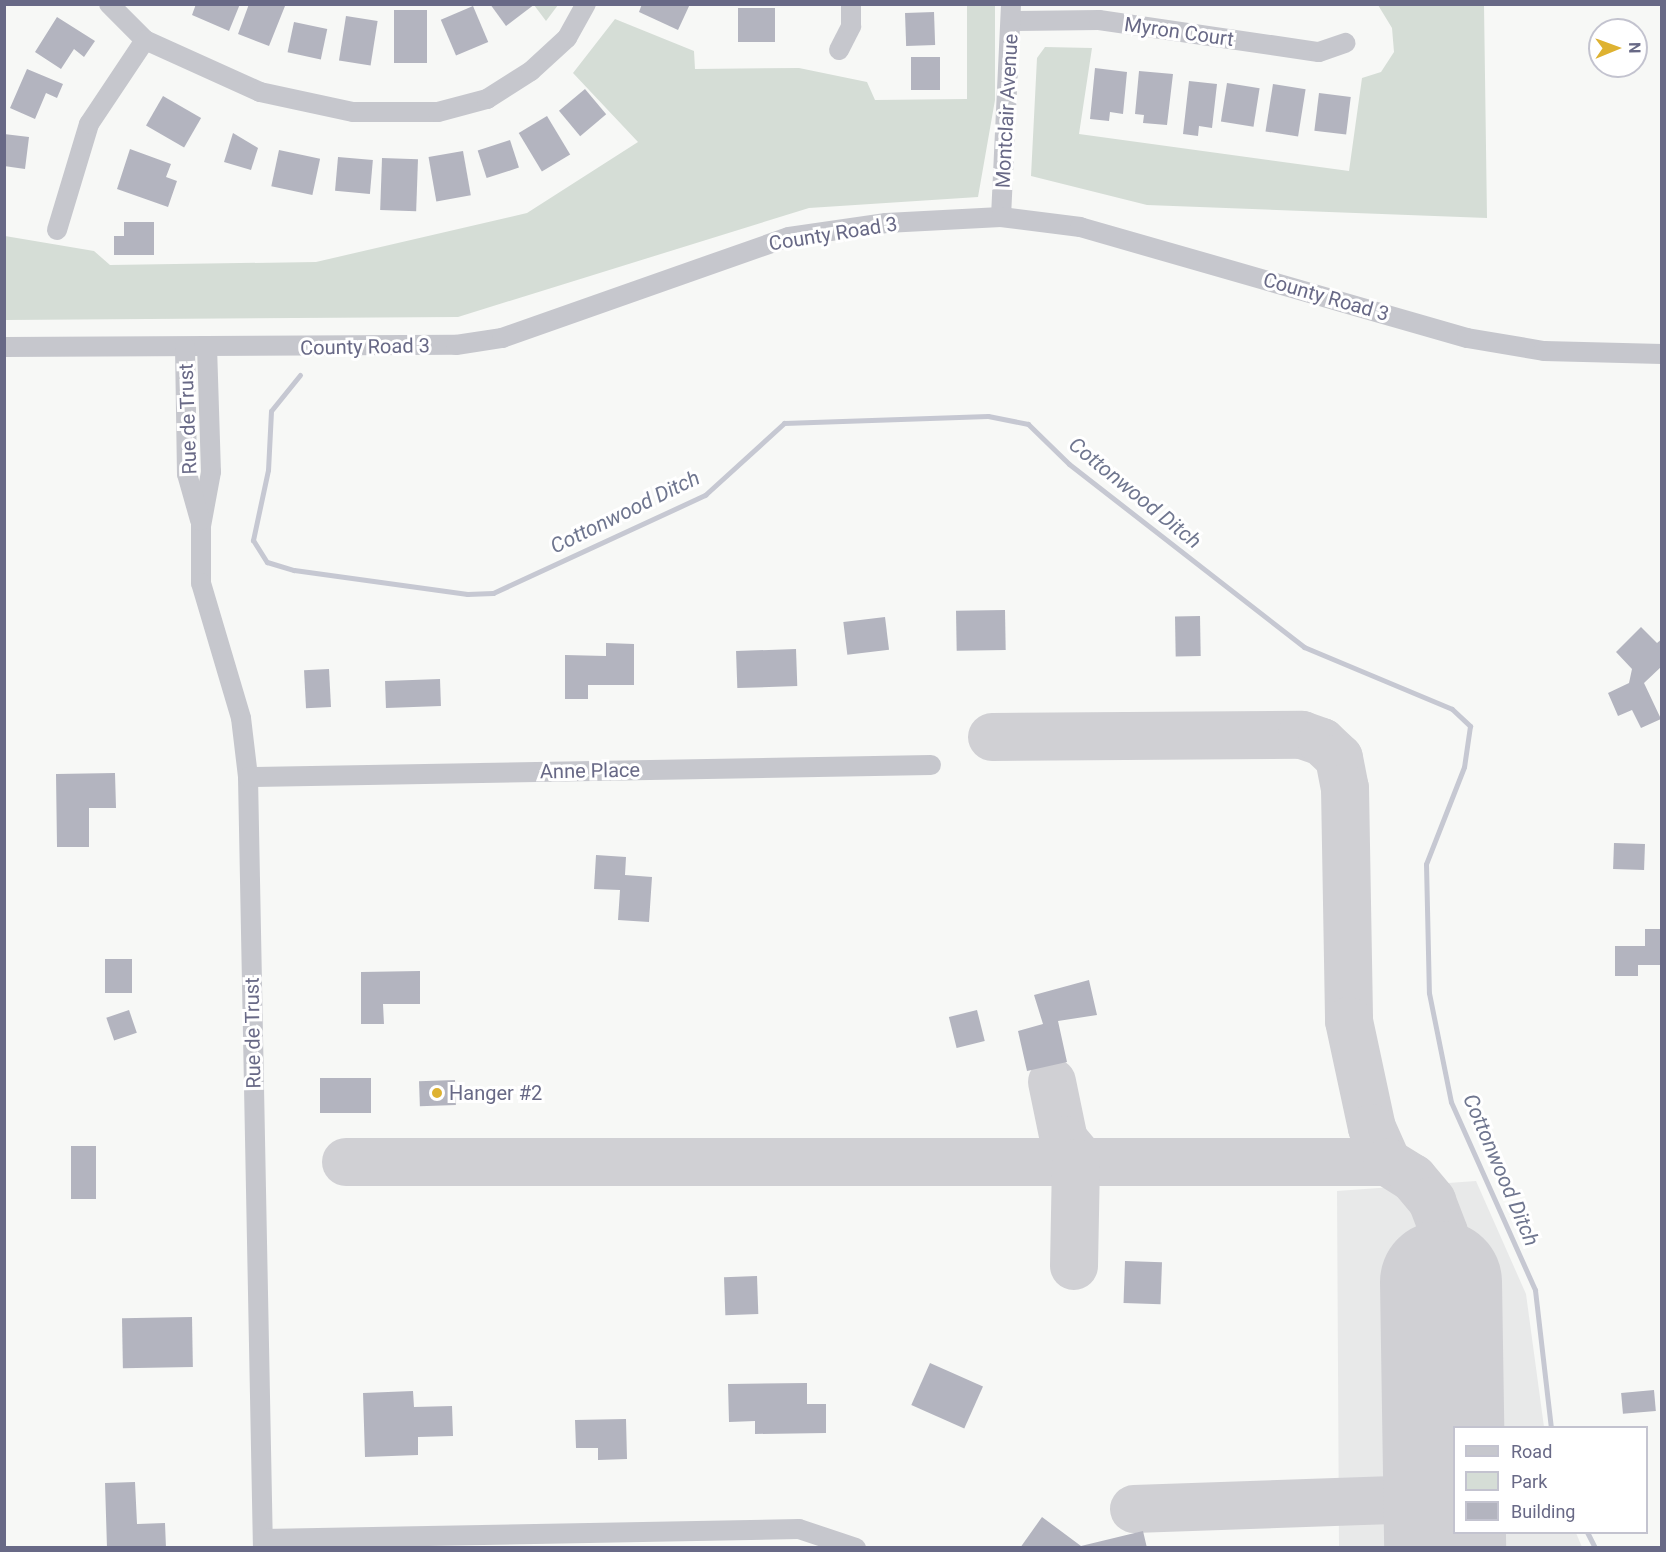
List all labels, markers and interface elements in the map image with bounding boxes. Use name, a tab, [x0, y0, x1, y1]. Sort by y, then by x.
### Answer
street label: Myron Court	[1123, 12, 1235, 52]
north arrow	[1588, 18, 1648, 78]
street label: Montclair Avenue	[991, 33, 1023, 189]
text: N	[1625, 42, 1644, 54]
street label: County Road 3	[767, 212, 899, 256]
street label: County Road 3	[1260, 268, 1392, 326]
street label: County Road 3	[300, 334, 430, 360]
street label: Rue de Trust	[174, 363, 202, 475]
water label: Cottonwood Ditch	[1064, 432, 1206, 554]
water label: Cottonwood Ditch	[546, 465, 704, 559]
street label: Anne Place	[540, 758, 640, 784]
street label: Rue de Trust	[240, 977, 266, 1089]
place label: Hanger #2	[449, 1081, 542, 1105]
marker: Hanger #2	[430, 1086, 444, 1100]
water label: Cottonwood Ditch	[1458, 1090, 1544, 1250]
legend	[1453, 1426, 1648, 1534]
text: Road	[1511, 1441, 1552, 1462]
text: Park	[1511, 1471, 1547, 1492]
text: Building	[1511, 1501, 1575, 1522]

